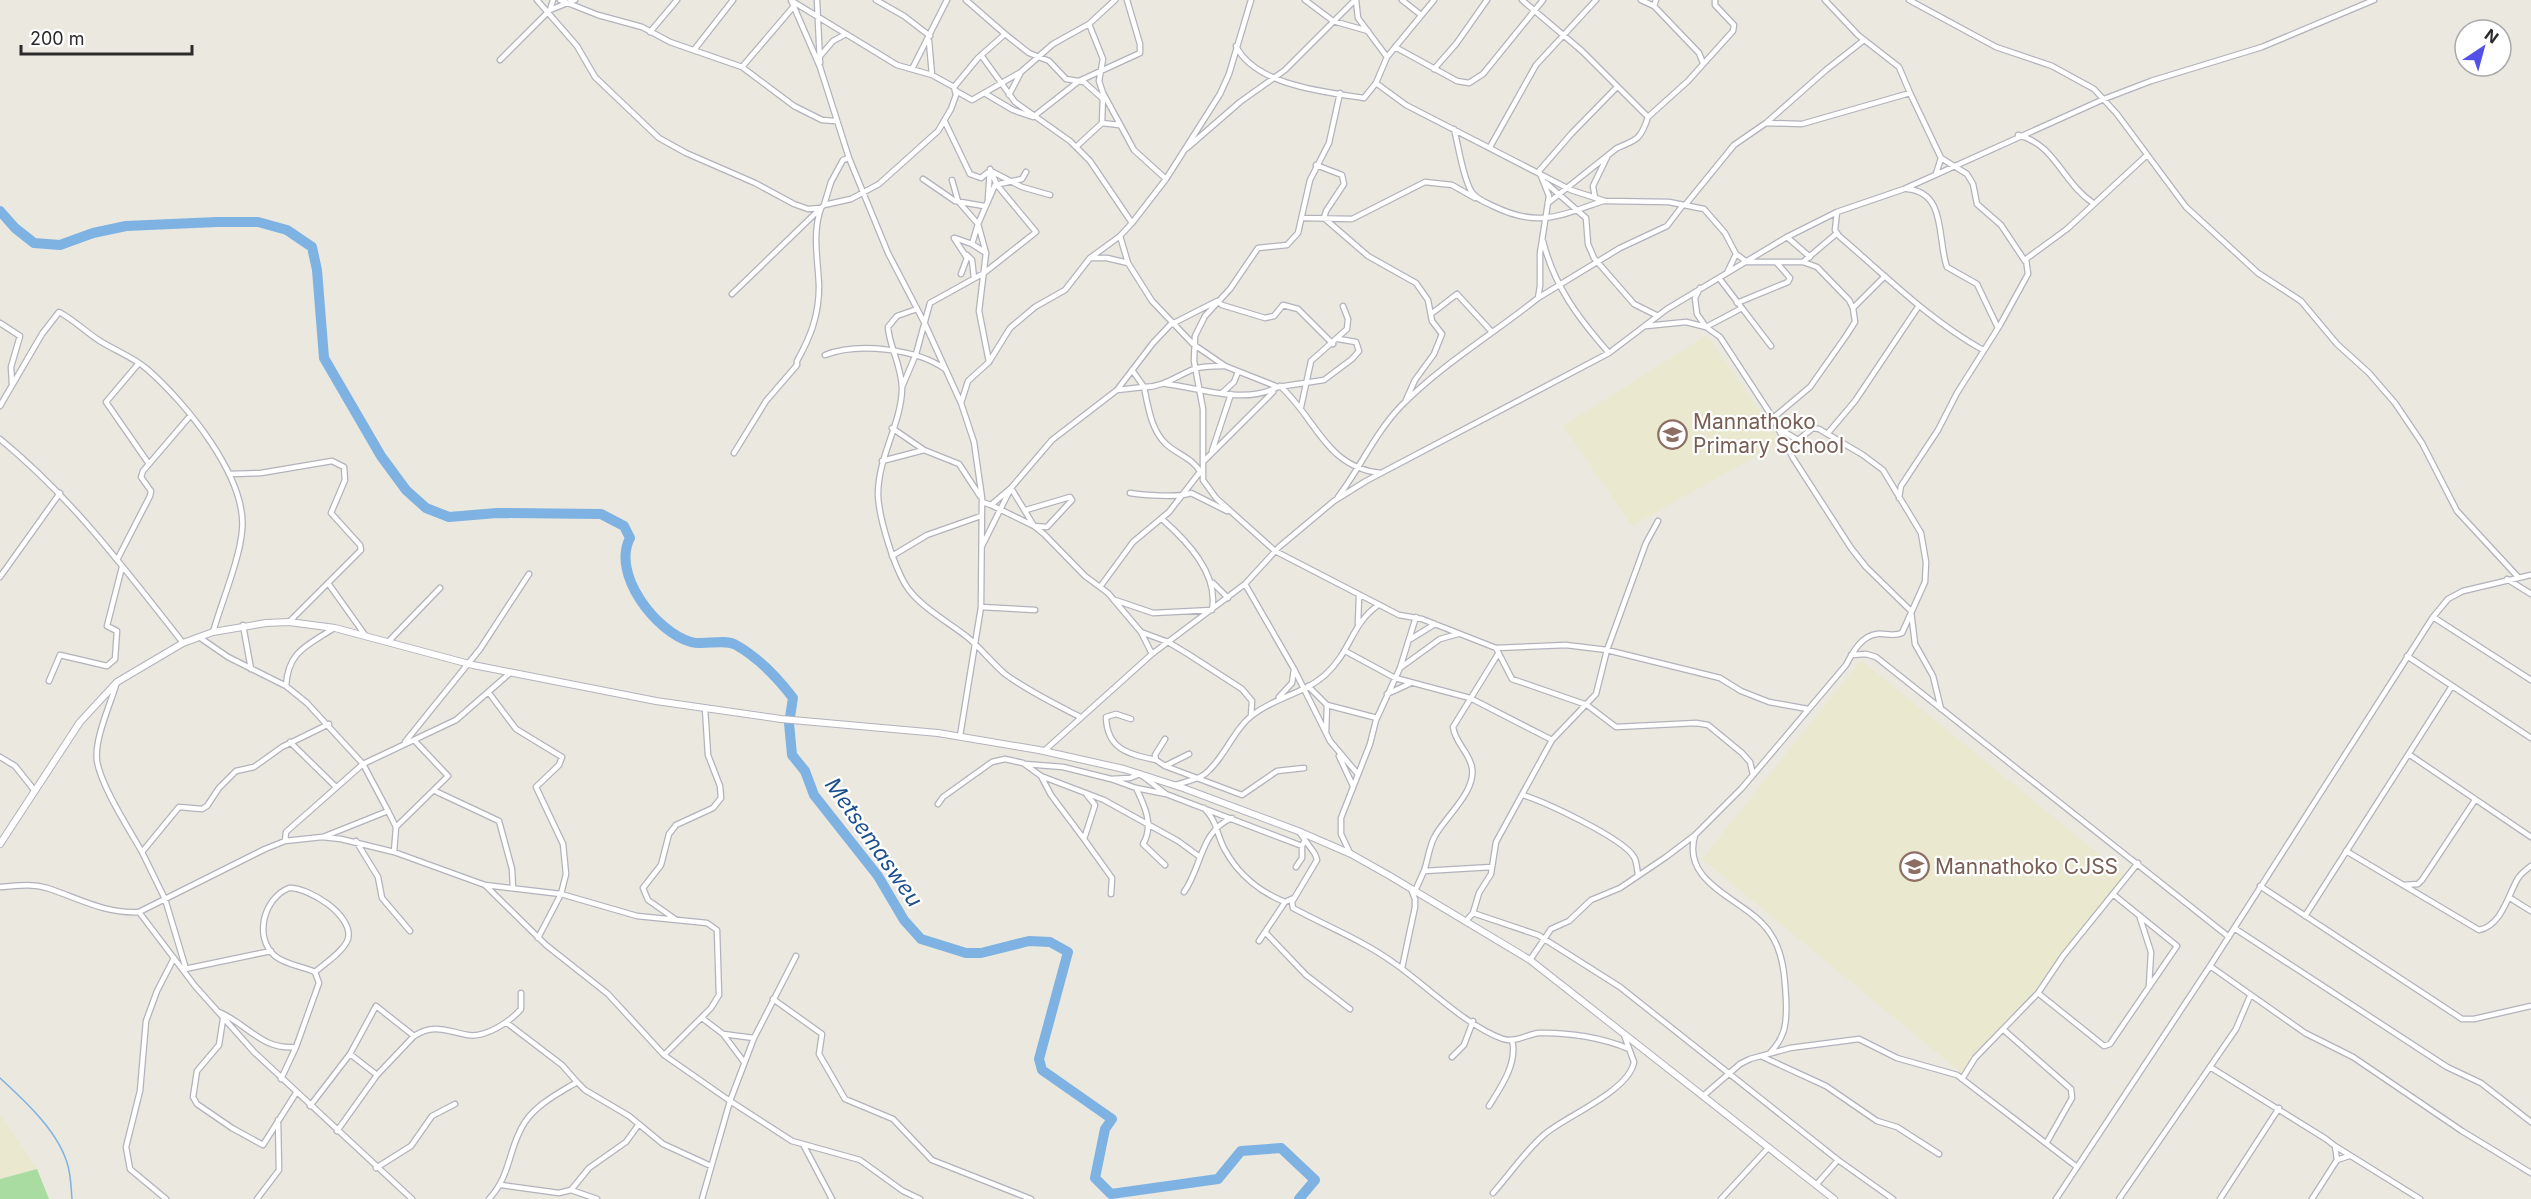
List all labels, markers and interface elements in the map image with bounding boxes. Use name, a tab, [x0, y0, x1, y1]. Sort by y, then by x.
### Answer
scale bar	[21, 18, 192, 56]
north arrow	[2453, 18, 2513, 78]
text: N	[2481, 24, 2503, 48]
text: 200 m	[30, 28, 85, 49]
place label: Mannathoko Primary School	[1693, 409, 1844, 458]
school or university icon: Mannathoko Primary School	[1656, 418, 1688, 450]
water label: Metsemasweu	[820, 772, 928, 912]
school or university icon: Mannathoko CJSS	[1898, 851, 1930, 883]
place label: Mannathoko CJSS	[1935, 854, 2118, 879]

